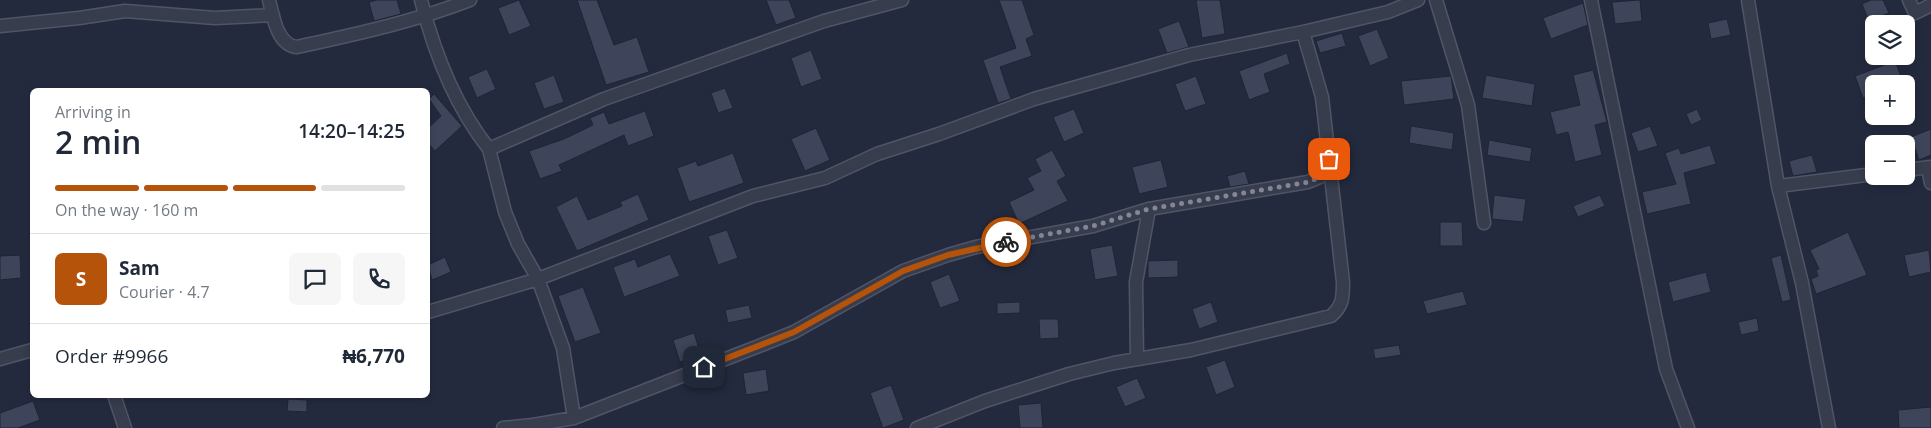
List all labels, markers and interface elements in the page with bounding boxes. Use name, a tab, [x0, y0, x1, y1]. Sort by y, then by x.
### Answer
map controls	[1865, 15, 1915, 185]
button: layers	[1865, 15, 1915, 65]
button: +	[1865, 75, 1915, 125]
text: Arriving in	[55, 101, 131, 123]
text: 14:20–14:25	[298, 118, 405, 144]
text: 2 min	[55, 120, 141, 163]
button: −	[1865, 135, 1915, 185]
pin	[1308, 138, 1350, 180]
icon: bag	[1315, 145, 1343, 173]
text: On the way · 160 m	[55, 199, 198, 221]
courier	[981, 217, 1031, 267]
icon: bike	[992, 228, 1020, 256]
button: chat	[289, 253, 341, 305]
button: phone	[353, 253, 405, 305]
text: Sam	[119, 255, 160, 281]
text: S	[76, 266, 86, 292]
text: Courier · 4.7	[119, 281, 210, 303]
text: Order #9966	[55, 343, 168, 369]
text: ₦6,770	[342, 343, 405, 369]
pin	[683, 346, 725, 388]
icon: home	[690, 353, 718, 381]

